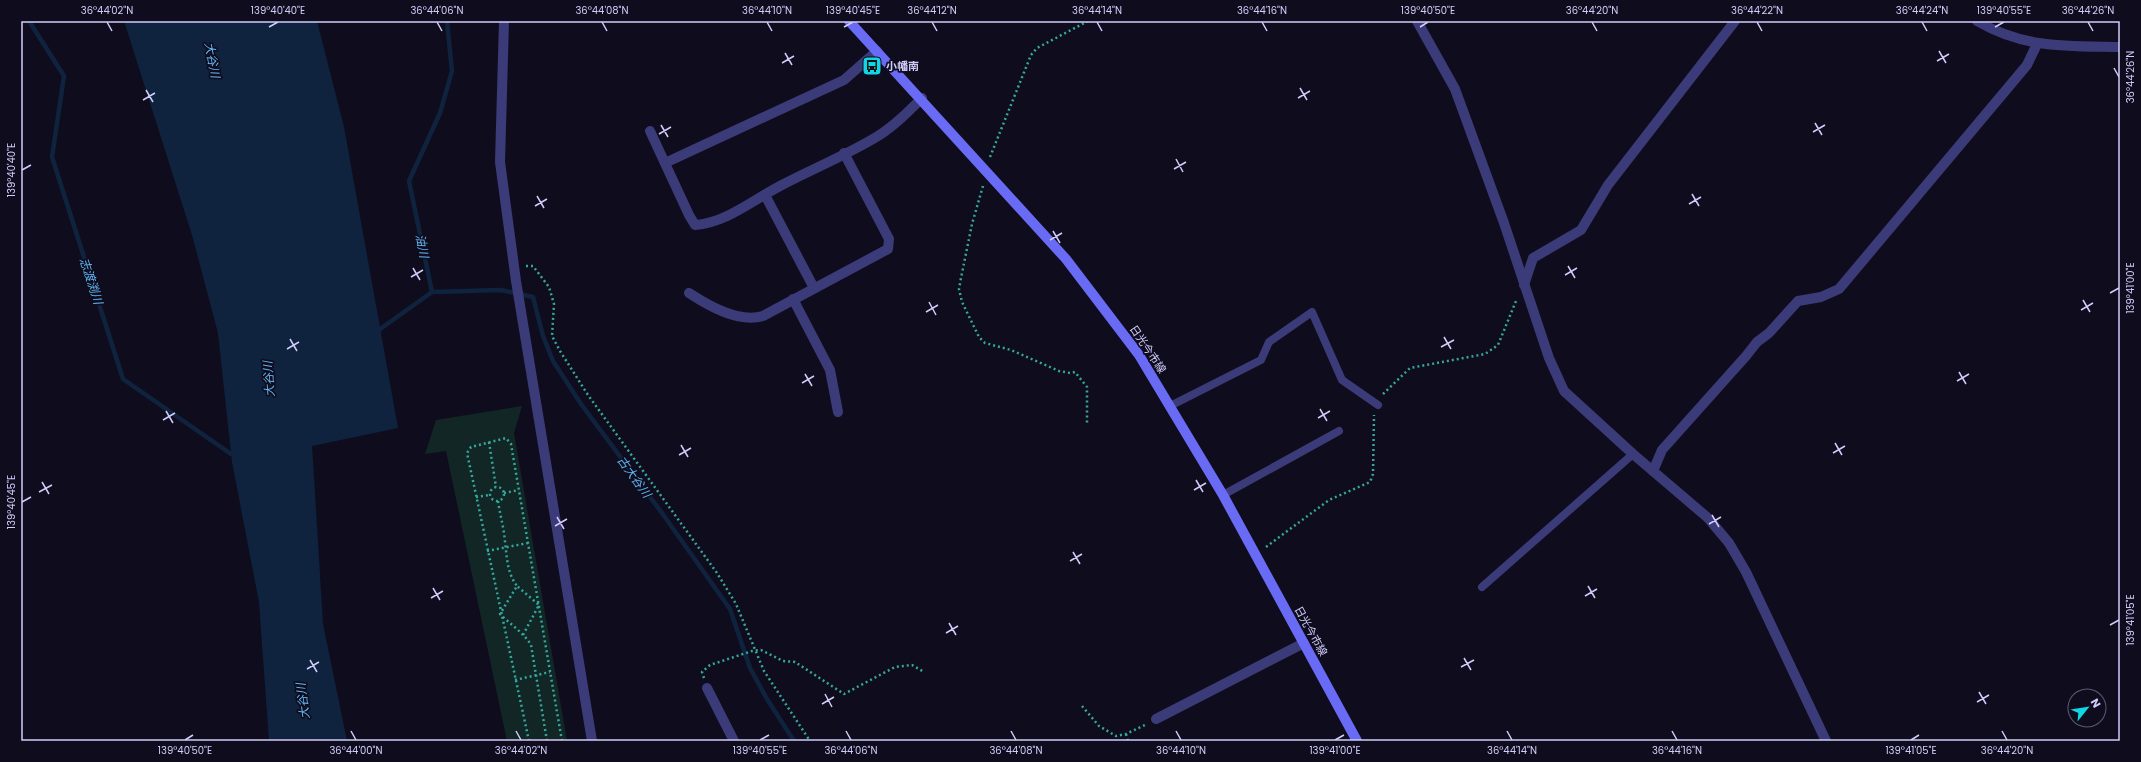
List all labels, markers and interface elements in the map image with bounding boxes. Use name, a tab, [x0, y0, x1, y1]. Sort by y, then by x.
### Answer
text: 36°44'02"N	[81, 3, 133, 18]
text: 139°40'40"E	[251, 3, 305, 18]
text: 36°44'06"N	[410, 3, 464, 18]
text: 36°44'08"N	[575, 3, 629, 18]
text: 36°44'10"N	[742, 3, 792, 18]
text: 139°40'45"E	[826, 3, 880, 18]
text: 36°44'12"N	[907, 3, 957, 18]
text: 36°44'14"N	[1072, 3, 1122, 18]
text: 36°44'16"N	[1237, 3, 1287, 18]
text: 139°40'50"E	[1401, 3, 1455, 18]
text: 36°44'20"N	[1566, 3, 1618, 18]
text: 36°44'22"N	[1731, 3, 1783, 18]
text: 36°44'24"N	[1896, 3, 1948, 18]
text: 139°40'55"E	[1977, 3, 2031, 18]
text: 36°44'26"N	[2062, 3, 2114, 18]
water label: 大谷川	[201, 41, 225, 81]
text: 36°44'26"N	[2123, 51, 2138, 103]
bus stop icon: 小幡南	[861, 55, 883, 77]
place label: 小幡南	[886, 58, 919, 74]
text: 139°40'40"E	[4, 143, 19, 197]
water label: 油川	[412, 232, 434, 261]
water label: 志渡渕川	[76, 255, 108, 308]
text: 139°41'00"E	[2123, 262, 2138, 314]
street label: 日光今市線	[1126, 322, 1170, 376]
water label: 大谷川	[259, 358, 278, 398]
water label: 古大谷川	[613, 452, 657, 503]
text: 139°40'45"E	[4, 475, 19, 529]
text: 139°41'05"E	[2123, 594, 2138, 646]
street label: 日光今市線	[1291, 603, 1331, 659]
water label: 大谷川	[292, 680, 313, 720]
north arrow	[2067, 688, 2107, 728]
text: N	[2087, 695, 2105, 711]
text: 139°40'50"E	[158, 743, 212, 758]
text: 36°44'00"N	[329, 743, 383, 758]
text: 36°44'02"N	[495, 743, 547, 758]
text: 139°40'55"E	[733, 743, 787, 758]
text: 36°44'06"N	[824, 743, 878, 758]
text: 36°44'08"N	[989, 743, 1043, 758]
text: 36°44'10"N	[1156, 743, 1206, 758]
text: 139°41'00"E	[1309, 743, 1361, 758]
text: 36°44'14"N	[1487, 743, 1537, 758]
text: 36°44'16"N	[1652, 743, 1702, 758]
text: 139°41'05"E	[1885, 743, 1937, 758]
text: 36°44'20"N	[1981, 743, 2033, 758]

